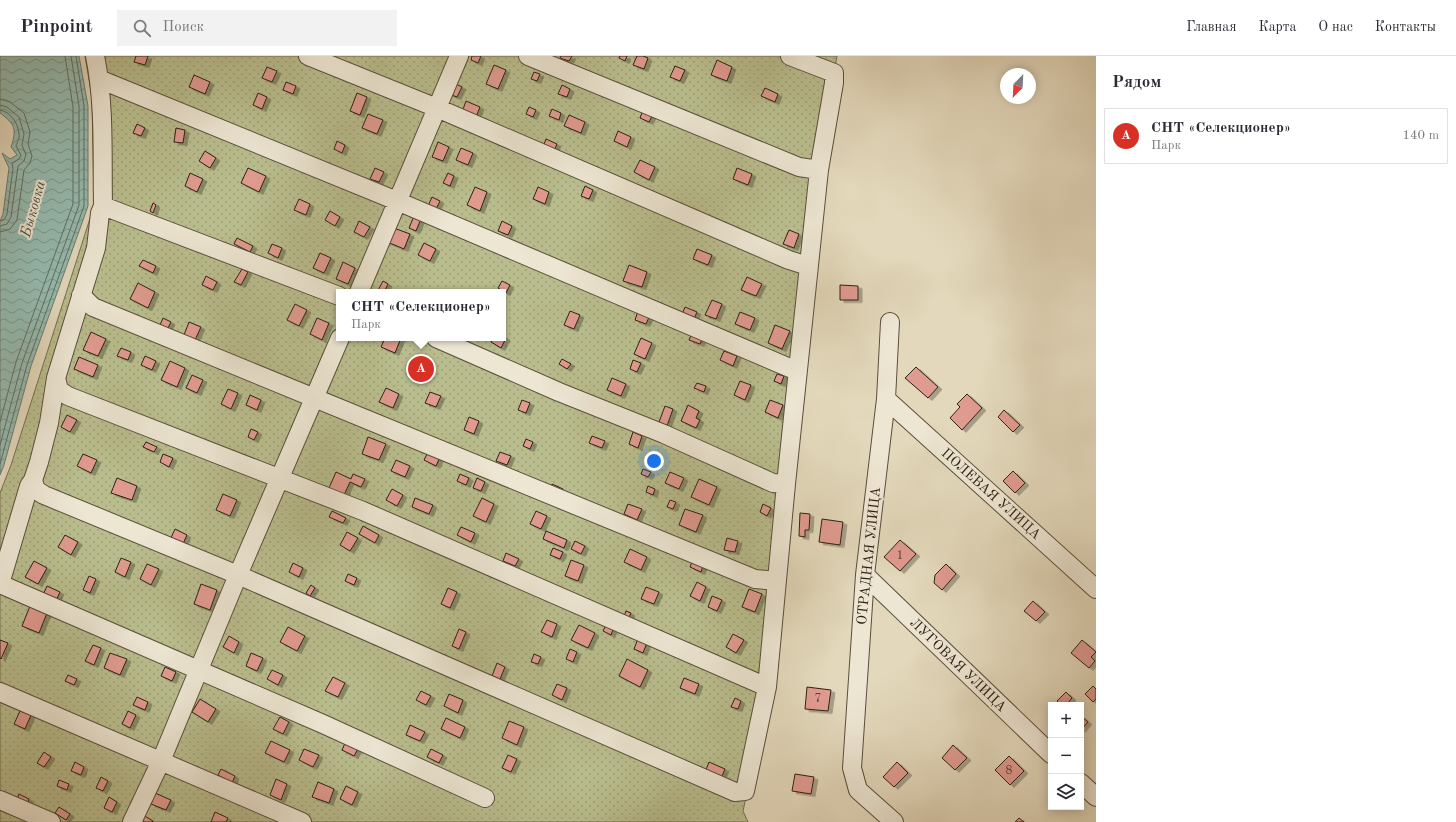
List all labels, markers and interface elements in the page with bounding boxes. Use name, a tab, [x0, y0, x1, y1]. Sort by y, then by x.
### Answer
search box	[117, 10, 397, 46]
icon: search	[131, 17, 153, 39]
text: Pinpoint	[20, 18, 93, 37]
text: Поиск	[163, 20, 204, 35]
text: Главная	[1186, 20, 1236, 34]
text: Карта	[1258, 20, 1296, 34]
text: О нас	[1318, 20, 1353, 34]
text: Контакты	[1375, 20, 1436, 34]
north arrow	[1000, 68, 1036, 104]
text: Рядом	[1112, 74, 1161, 91]
text: СНТ «Селекционер»	[1151, 121, 1291, 136]
text: A	[1121, 129, 1131, 142]
text: 140 m	[1402, 129, 1439, 142]
text: Парк	[1151, 139, 1181, 152]
water label: Быковка	[19, 179, 49, 240]
popup	[336, 289, 506, 341]
text: СНТ «Селекционер»	[351, 300, 491, 315]
text: Парк	[351, 318, 381, 331]
pin: A	[408, 354, 434, 384]
street label: ПОЛЕВАЯ УЛИЦА	[939, 446, 1044, 542]
your location	[644, 451, 664, 471]
street label: ОТРАДНАЯ УЛИЦА	[855, 486, 883, 626]
house number: 1	[897, 550, 903, 562]
street label: ЛУГОВАЯ УЛИЦА	[907, 616, 1009, 715]
house number: 7	[815, 693, 821, 705]
map controls	[1048, 702, 1084, 810]
button: +	[1048, 702, 1084, 738]
button: −	[1048, 738, 1084, 774]
house number: 8	[1006, 765, 1013, 777]
button: layers	[1048, 774, 1084, 810]

